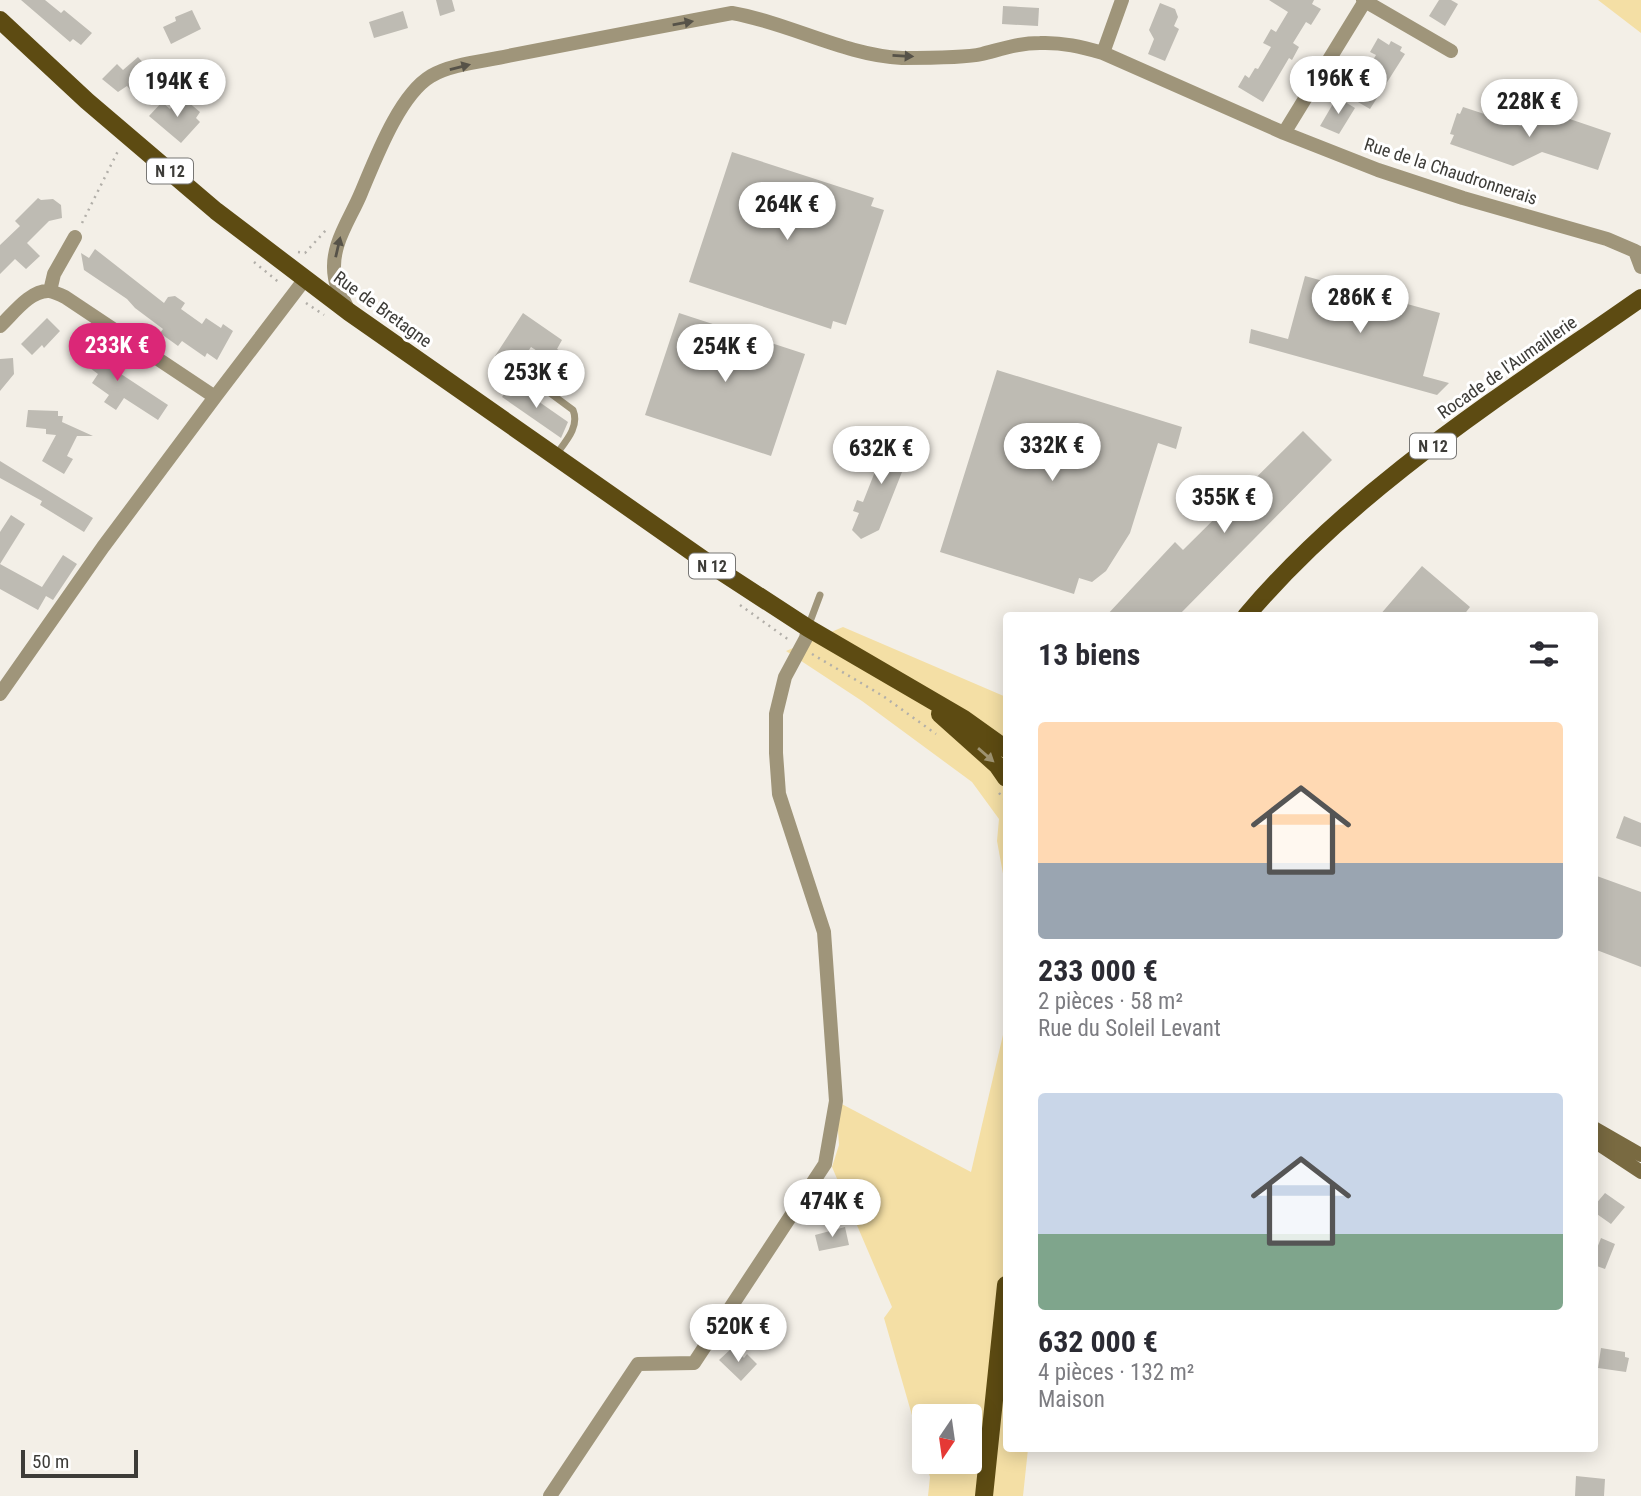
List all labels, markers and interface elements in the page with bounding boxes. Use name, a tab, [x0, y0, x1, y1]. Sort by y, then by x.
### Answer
one-way arrow	[672, 17, 694, 28]
one-way arrow	[893, 51, 915, 62]
pin: 196K €	[1281, 57, 1395, 116]
pin: 194K €	[120, 60, 234, 119]
one-way arrow	[449, 61, 471, 72]
text: 196K €	[1306, 65, 1370, 92]
text: 194K €	[145, 68, 209, 95]
pin: 228K €	[1472, 80, 1586, 139]
text: 228K €	[1497, 88, 1561, 115]
street label: Rue de la Chaudronnerais	[1362, 133, 1540, 209]
road number: N 12	[147, 158, 193, 183]
pin: 264K €	[730, 182, 844, 242]
text: 264K €	[755, 191, 819, 218]
one-way arrow	[333, 236, 344, 258]
street label: Rue de Bretagne	[330, 266, 436, 352]
pin: 286K €	[1303, 276, 1417, 335]
text: 286K €	[1328, 284, 1392, 311]
street label: Rocade de l'Aumaillerie	[1433, 311, 1581, 423]
pin: 233K €	[60, 324, 174, 383]
pin: 254K €	[668, 324, 782, 384]
text: 233K €	[85, 332, 149, 359]
text: 254K €	[693, 333, 757, 360]
pin: 253K €	[479, 350, 593, 410]
text: 253K €	[504, 359, 568, 386]
pin: 332K €	[995, 424, 1109, 483]
pin: 632K €	[824, 426, 938, 486]
text: 332K €	[1020, 432, 1084, 459]
road number: N 12	[1410, 434, 1456, 458]
text: 632K €	[849, 435, 913, 462]
pin: 355K €	[1167, 476, 1281, 535]
text: 355K €	[1192, 484, 1256, 511]
road number: N 12	[689, 554, 735, 579]
icon: filters	[1525, 635, 1563, 673]
text: 13 biens	[1038, 637, 1140, 672]
one-way arrow	[977, 747, 995, 763]
icon: home	[1238, 767, 1364, 893]
text: 233 000 €	[1038, 953, 1158, 988]
text: 2 pièces · 58 m²	[1038, 988, 1183, 1015]
text: Rue du Soleil Levant	[1038, 1015, 1221, 1042]
icon: home	[1238, 1138, 1364, 1264]
pin: 474K €	[775, 1180, 889, 1239]
text: 474K €	[800, 1188, 864, 1215]
pin: 520K €	[681, 1304, 795, 1364]
text: 520K €	[706, 1313, 770, 1340]
text: 632 000 €	[1038, 1324, 1158, 1359]
text: 4 pièces · 132 m²	[1038, 1359, 1194, 1386]
text: Maison	[1038, 1386, 1105, 1413]
north arrow	[912, 1404, 982, 1474]
map controls	[912, 1404, 982, 1474]
scale bar	[21, 1447, 138, 1479]
text: 50 m	[32, 1450, 69, 1473]

